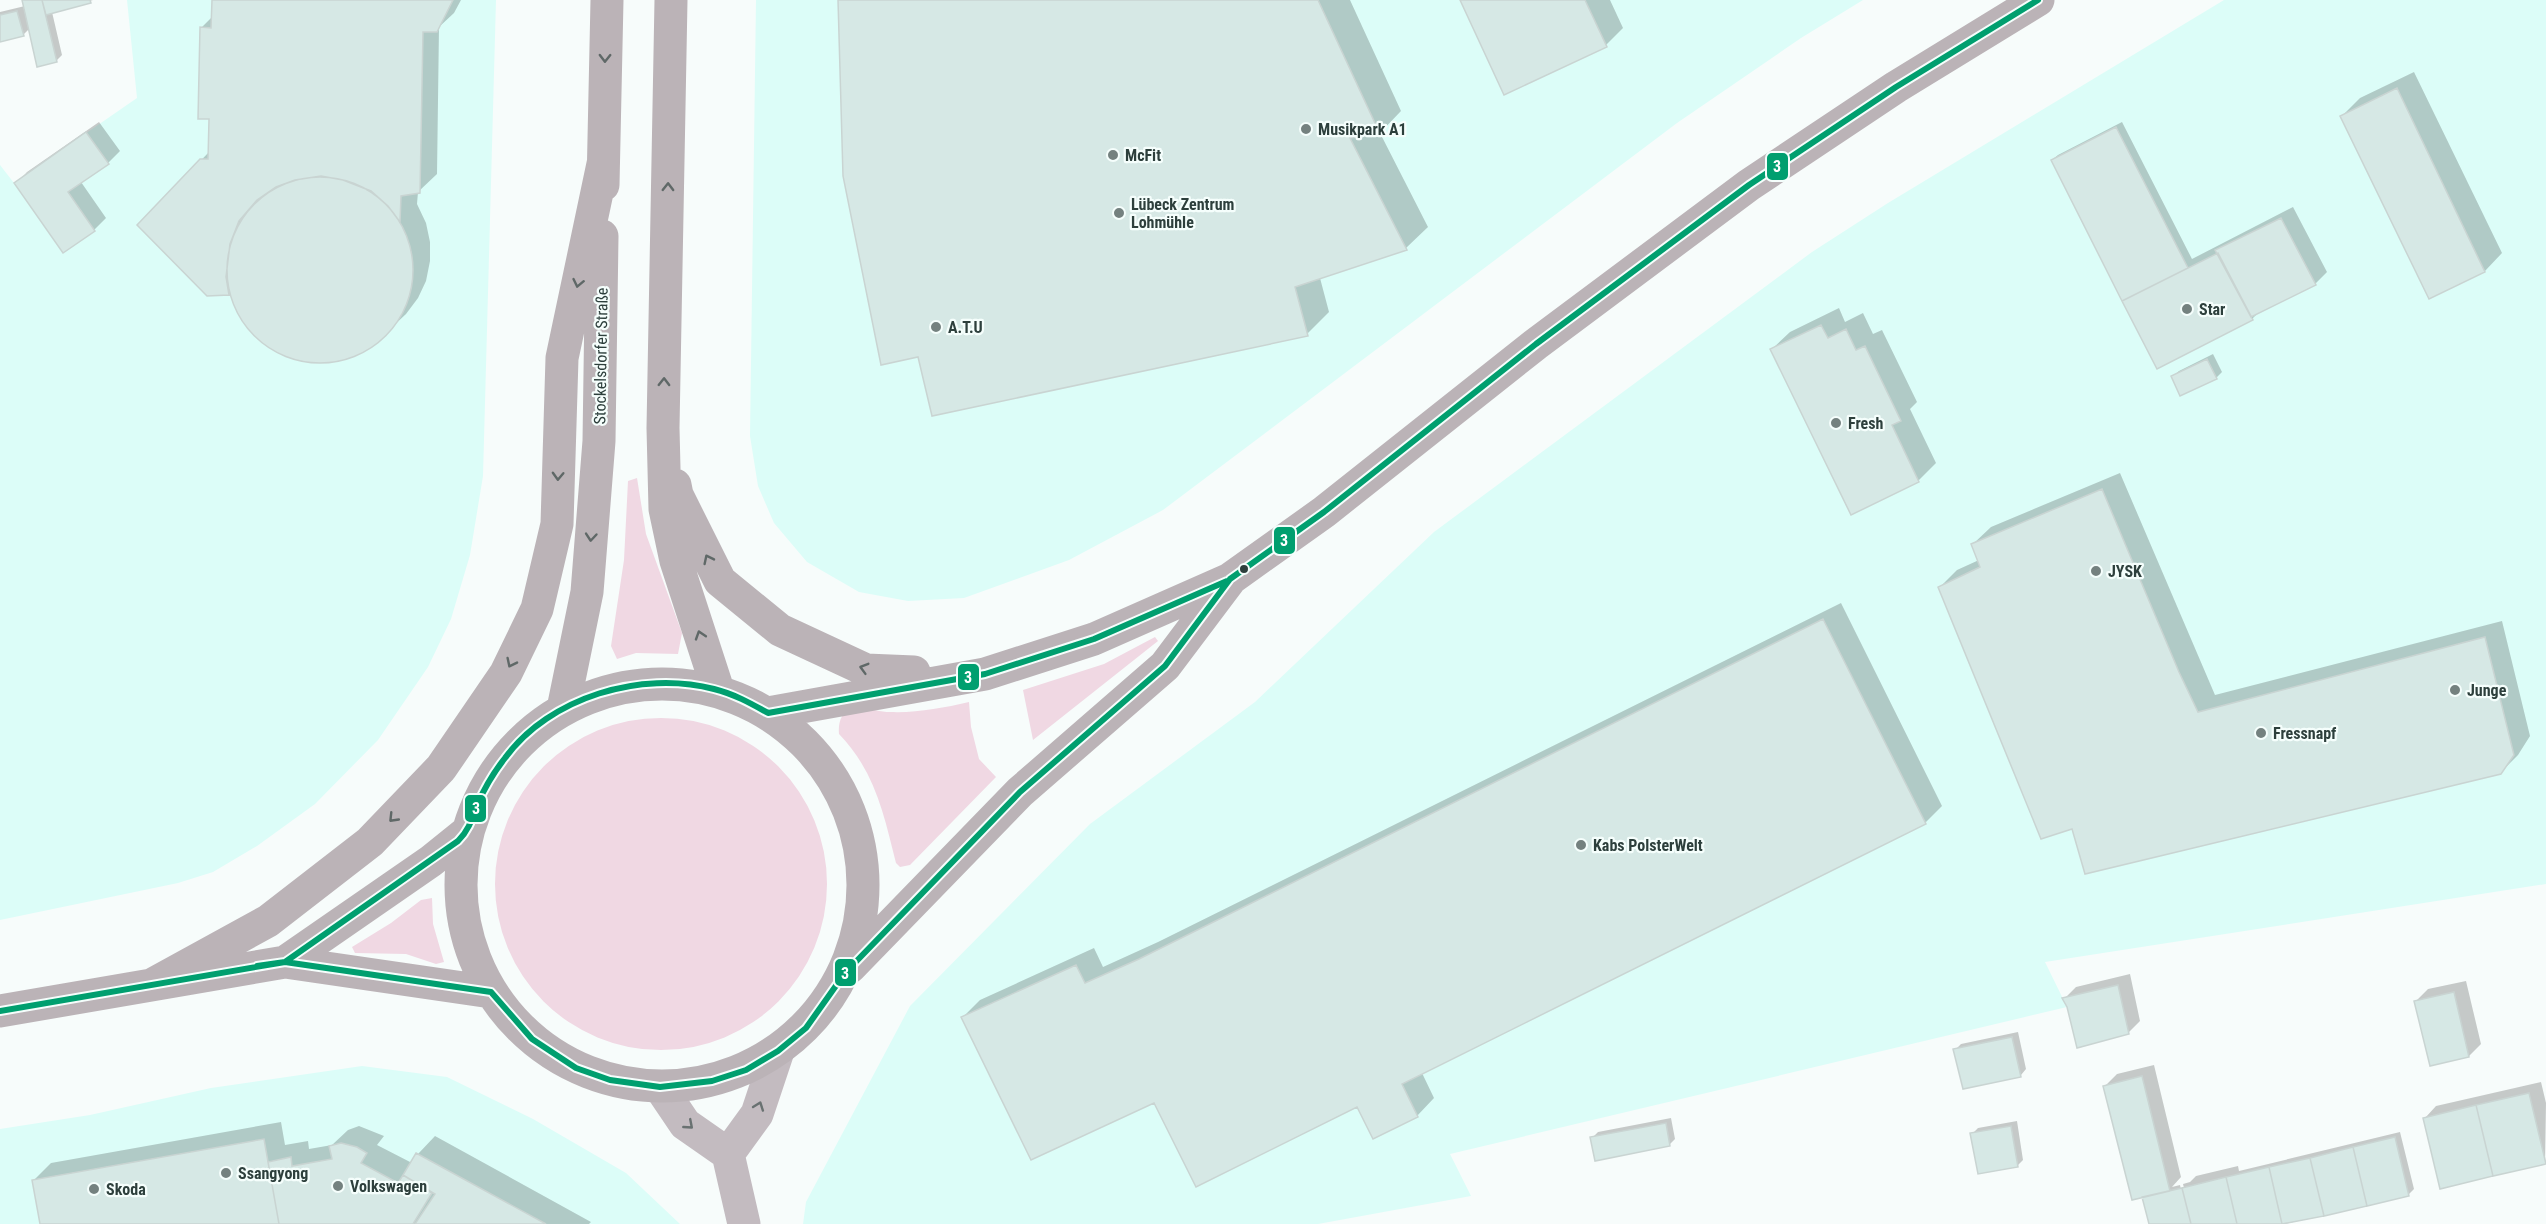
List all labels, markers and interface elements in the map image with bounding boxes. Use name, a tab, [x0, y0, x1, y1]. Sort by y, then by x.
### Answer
one-way arrow	[599, 54, 612, 63]
place label: Musikpark A1	[1318, 120, 1407, 139]
marker: Musikpark A1	[1299, 122, 1313, 136]
place label: McFit	[1125, 146, 1161, 165]
marker: McFit	[1106, 148, 1120, 162]
line badge: 3	[1766, 152, 1789, 181]
text: 3	[1773, 157, 1781, 176]
one-way arrow	[661, 182, 674, 191]
place label: Lübeck Zentrum Lohmühle	[1131, 195, 1235, 232]
marker: Lübeck Zentrum Lohmühle	[1112, 206, 1126, 220]
one-way arrow	[572, 278, 585, 288]
street label: Stockelsdorfer Straße	[590, 287, 612, 425]
place label: Star	[2199, 300, 2225, 319]
marker: Star	[2180, 302, 2194, 316]
place label: A.T.U	[948, 318, 983, 337]
marker: A.T.U	[929, 320, 943, 334]
one-way arrow	[658, 377, 670, 386]
place label: Fresh	[1848, 414, 1883, 433]
marker: Fresh	[1829, 416, 1843, 430]
one-way arrow	[552, 472, 565, 481]
line badge: 3	[1273, 526, 1296, 555]
text: 3	[1280, 531, 1288, 550]
one-way arrow	[585, 533, 598, 542]
one-way arrow	[704, 554, 716, 565]
place label: JYSK	[2108, 562, 2142, 581]
unlabelled marker	[1238, 563, 1250, 575]
marker: JYSK	[2089, 564, 2103, 578]
one-way arrow	[695, 630, 707, 641]
one-way arrow	[506, 656, 518, 667]
one-way arrow	[859, 662, 869, 675]
line badge: 3	[957, 663, 980, 691]
text: 3	[964, 668, 972, 687]
place label: Junge	[2467, 681, 2507, 700]
marker: Junge	[2448, 683, 2462, 697]
place label: Fressnapf	[2273, 724, 2337, 743]
marker: Fressnapf	[2254, 726, 2268, 740]
line badge: 3	[464, 794, 487, 823]
text: 3	[472, 799, 480, 818]
one-way arrow	[390, 810, 401, 821]
place label: Kabs PolsterWelt	[1593, 836, 1703, 855]
marker: Kabs PolsterWelt	[1574, 838, 1588, 852]
line badge: 3	[834, 958, 857, 987]
text: 3	[841, 964, 849, 983]
one-way arrow	[752, 1101, 765, 1112]
one-way arrow	[683, 1118, 694, 1129]
place label: Ssangyong	[238, 1164, 308, 1183]
marker: Ssangyong	[219, 1166, 233, 1180]
place label: Volkswagen	[350, 1177, 427, 1196]
marker: Volkswagen	[331, 1179, 345, 1193]
place label: Skoda	[106, 1180, 146, 1199]
marker: Skoda	[87, 1182, 101, 1196]

